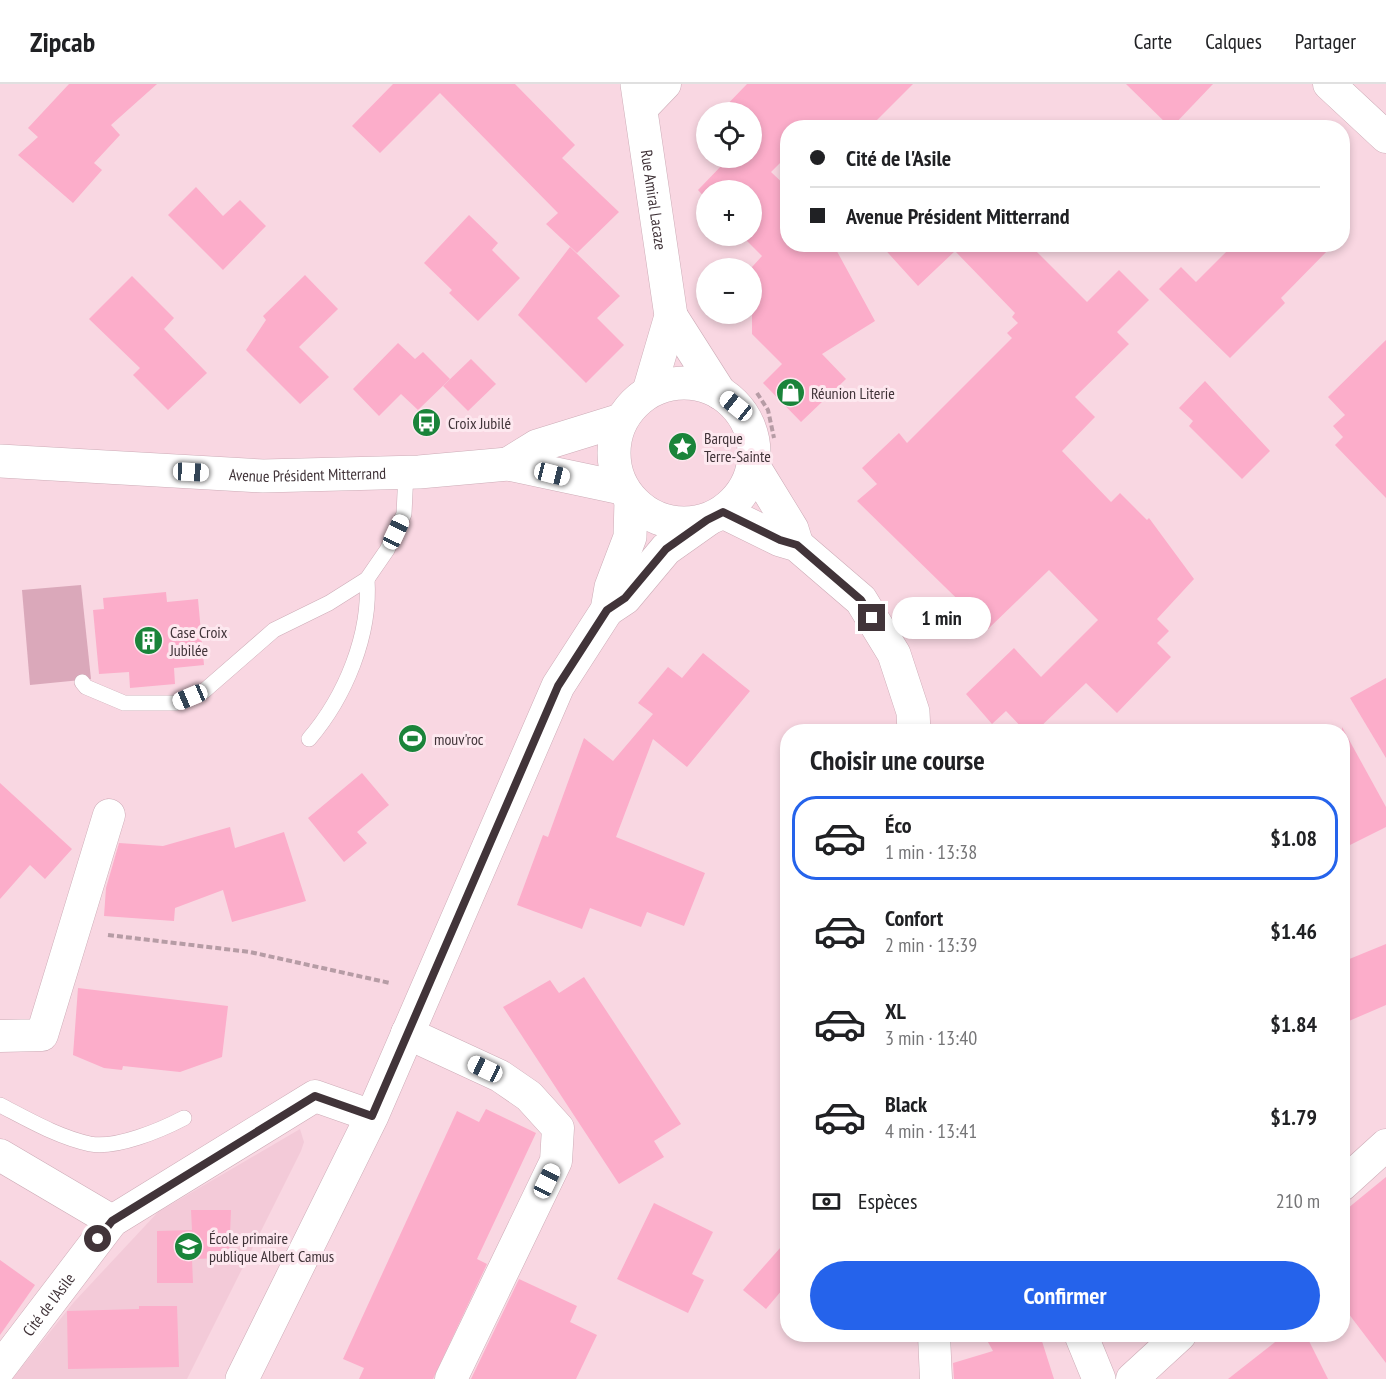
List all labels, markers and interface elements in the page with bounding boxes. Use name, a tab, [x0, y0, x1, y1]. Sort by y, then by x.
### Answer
text: Zipcab	[30, 23, 95, 60]
text: Carte	[1134, 28, 1172, 55]
text: Calques	[1205, 28, 1262, 55]
text: Partager	[1295, 28, 1356, 55]
map controls	[696, 102, 762, 324]
button: locate	[696, 102, 762, 168]
text: Cité de l'Asile	[846, 144, 951, 172]
street label: Rue Amiral Lacaze	[637, 148, 671, 251]
button: +	[696, 180, 762, 246]
text: Avenue Président Mitterrand	[846, 202, 1069, 230]
button: −	[696, 258, 762, 324]
shop icon: Réunion Literie	[774, 377, 806, 409]
place label: Réunion Literie	[811, 383, 895, 403]
car	[716, 388, 756, 424]
bus stop icon: Croix Jubilé	[411, 407, 443, 439]
place label: Croix Jubilé	[448, 413, 511, 433]
place label: Barque Terre-Sainte	[704, 428, 771, 466]
place icon: Barque Terre-Sainte	[667, 431, 699, 463]
car	[532, 461, 572, 487]
car	[173, 462, 209, 482]
street label: Avenue Président Mitterrand	[228, 463, 386, 486]
car	[380, 512, 412, 552]
callout: 1 min	[893, 597, 992, 639]
route end	[858, 604, 885, 631]
text: 1 min	[921, 605, 962, 631]
place label: Case Croix Jubilée	[169, 622, 228, 660]
building icon: Case Croix Jubilée	[133, 625, 165, 657]
car	[170, 682, 210, 712]
sports icon: mouv'roc	[397, 723, 429, 755]
place label: mouv'roc	[434, 729, 484, 749]
text: Choisir une course	[810, 743, 985, 777]
icon: car	[813, 811, 867, 865]
text: Éco	[885, 811, 912, 839]
text: $1.08	[1270, 824, 1317, 852]
text: 1 min · 13:38	[885, 839, 977, 865]
icon: car	[813, 904, 867, 958]
text: Confort	[885, 904, 943, 932]
text: $1.46	[1270, 917, 1317, 945]
text: 2 min · 13:39	[885, 932, 977, 958]
icon: car	[813, 997, 867, 1051]
text: XL	[885, 997, 906, 1025]
text: $1.84	[1270, 1010, 1317, 1038]
text: 3 min · 13:40	[885, 1025, 977, 1051]
car	[465, 1053, 505, 1085]
icon: car	[813, 1090, 867, 1144]
text: Black	[885, 1090, 927, 1118]
text: $1.79	[1270, 1103, 1317, 1131]
text: 4 min · 13:41	[885, 1118, 977, 1144]
car	[531, 1161, 563, 1201]
icon: cash	[810, 1185, 843, 1218]
text: Espèces	[858, 1187, 917, 1215]
text: 210 m	[1276, 1188, 1320, 1214]
route start	[84, 1225, 111, 1252]
place label: École primaire publique Albert Camus	[209, 1228, 334, 1266]
school or university icon: École primaire publique Albert Camus	[172, 1231, 204, 1263]
button: Confirmer	[810, 1261, 1320, 1330]
street label: Cité de l'Asile	[18, 1269, 79, 1340]

